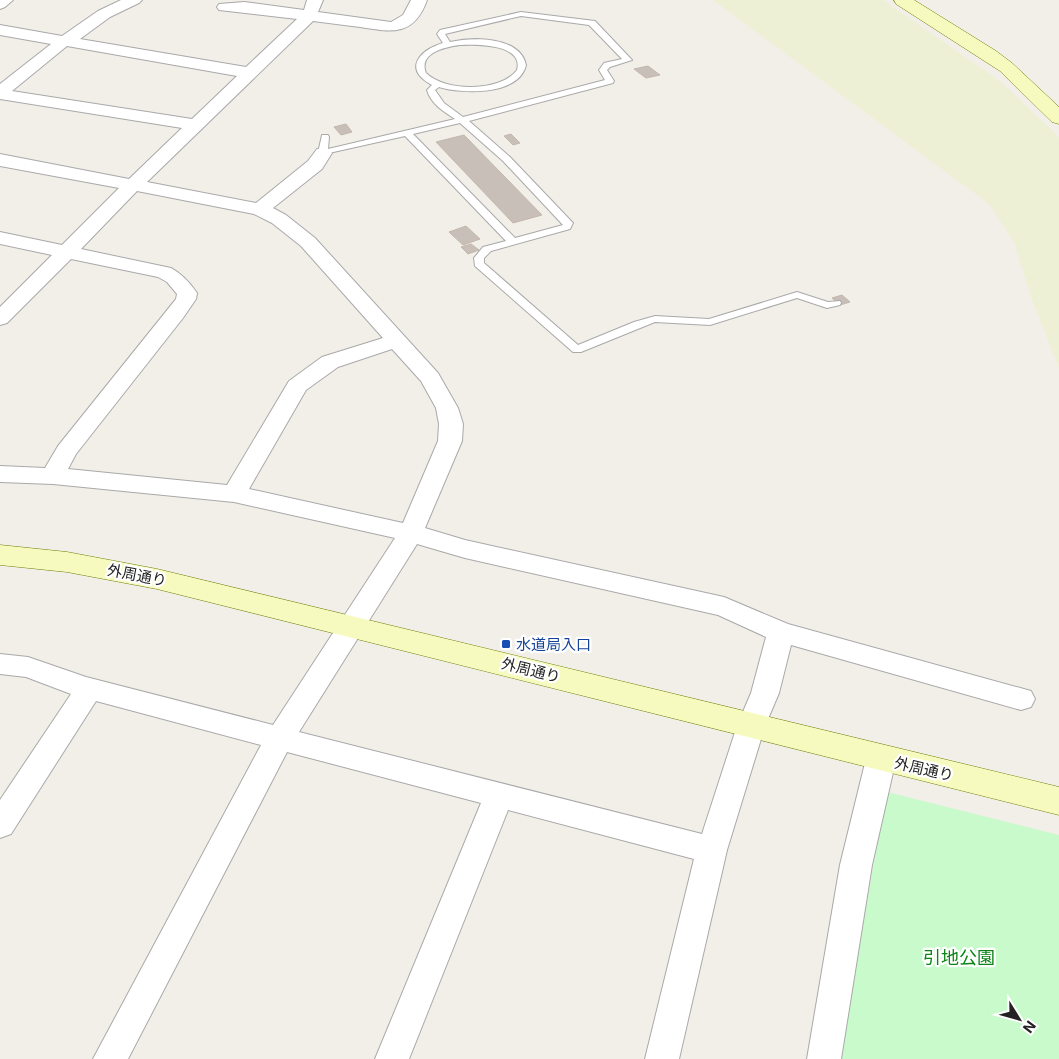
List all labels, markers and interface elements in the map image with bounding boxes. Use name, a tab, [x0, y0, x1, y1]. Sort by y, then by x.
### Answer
street label: 外周通り	[106, 560, 168, 590]
place label: 水道局入口	[516, 635, 591, 654]
marker: 水道局入口	[500, 638, 512, 650]
street label: 外周通り	[500, 654, 562, 686]
street label: 外周通り	[893, 753, 955, 785]
park label: 引地公園	[923, 947, 995, 968]
north arrow	[994, 994, 1044, 1044]
text: N	[1020, 1018, 1040, 1037]

